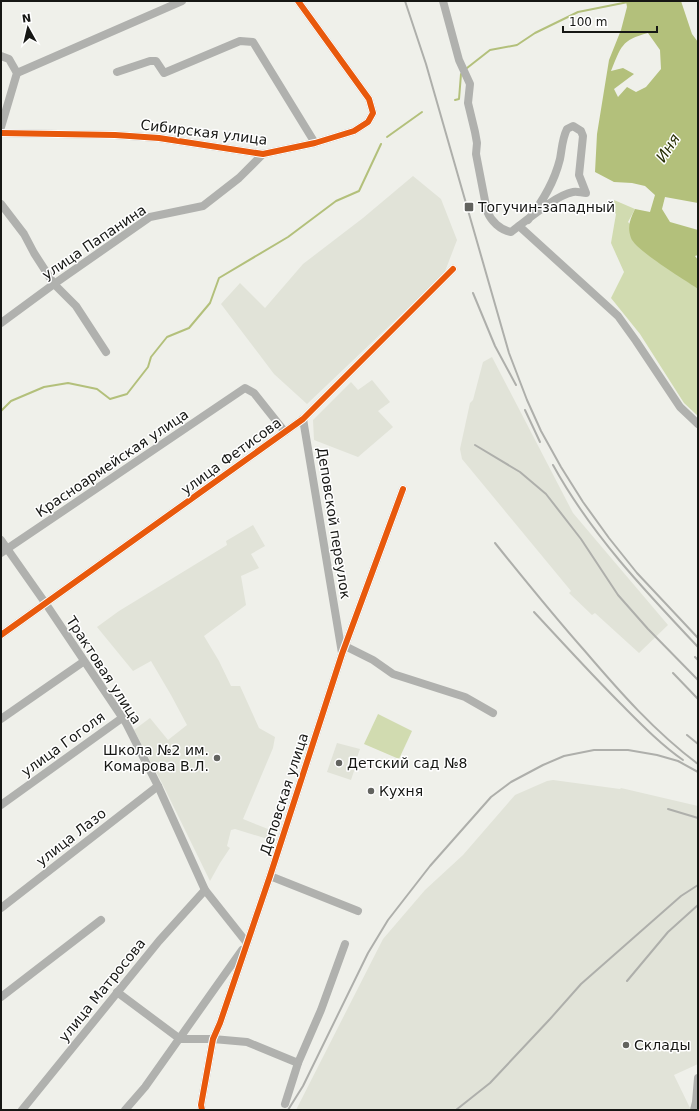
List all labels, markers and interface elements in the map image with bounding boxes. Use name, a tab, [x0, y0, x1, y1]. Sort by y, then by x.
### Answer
north arrow	[8, 8, 48, 48]
scale bar	[563, 8, 657, 34]
text: N	[21, 12, 32, 26]
text: 100 m	[569, 15, 607, 29]
street label: Сибирская улица	[140, 116, 268, 148]
water label: Иня	[652, 130, 684, 166]
place label: Тогучин-западный	[477, 199, 615, 215]
street label: улица Папанина	[39, 201, 149, 283]
marker: Тогучин-западный	[463, 201, 475, 213]
street label: Красноармейская улица	[33, 406, 191, 520]
street label: улица Фетисова	[178, 414, 284, 498]
street label: Деповской переулок	[314, 446, 354, 600]
street label: Трактовая улица	[63, 612, 145, 727]
street label: улица Гоголя	[18, 708, 108, 780]
street label: Деповская улица	[257, 731, 311, 857]
place label: Школа №2 им. Комарова В.Л.	[103, 742, 209, 774]
marker: Школа №2 им. Комарова В.Л.	[212, 753, 222, 763]
place label: Детский сад №8	[347, 755, 467, 771]
marker: Детский сад №8	[334, 758, 344, 768]
place label: Кухня	[379, 783, 423, 799]
marker: Кухня	[366, 786, 376, 796]
street label: улица Лазо	[33, 805, 109, 869]
street label: улица Матросова	[55, 935, 149, 1045]
place label: Склады	[634, 1037, 691, 1053]
marker: Склады	[621, 1040, 631, 1050]

